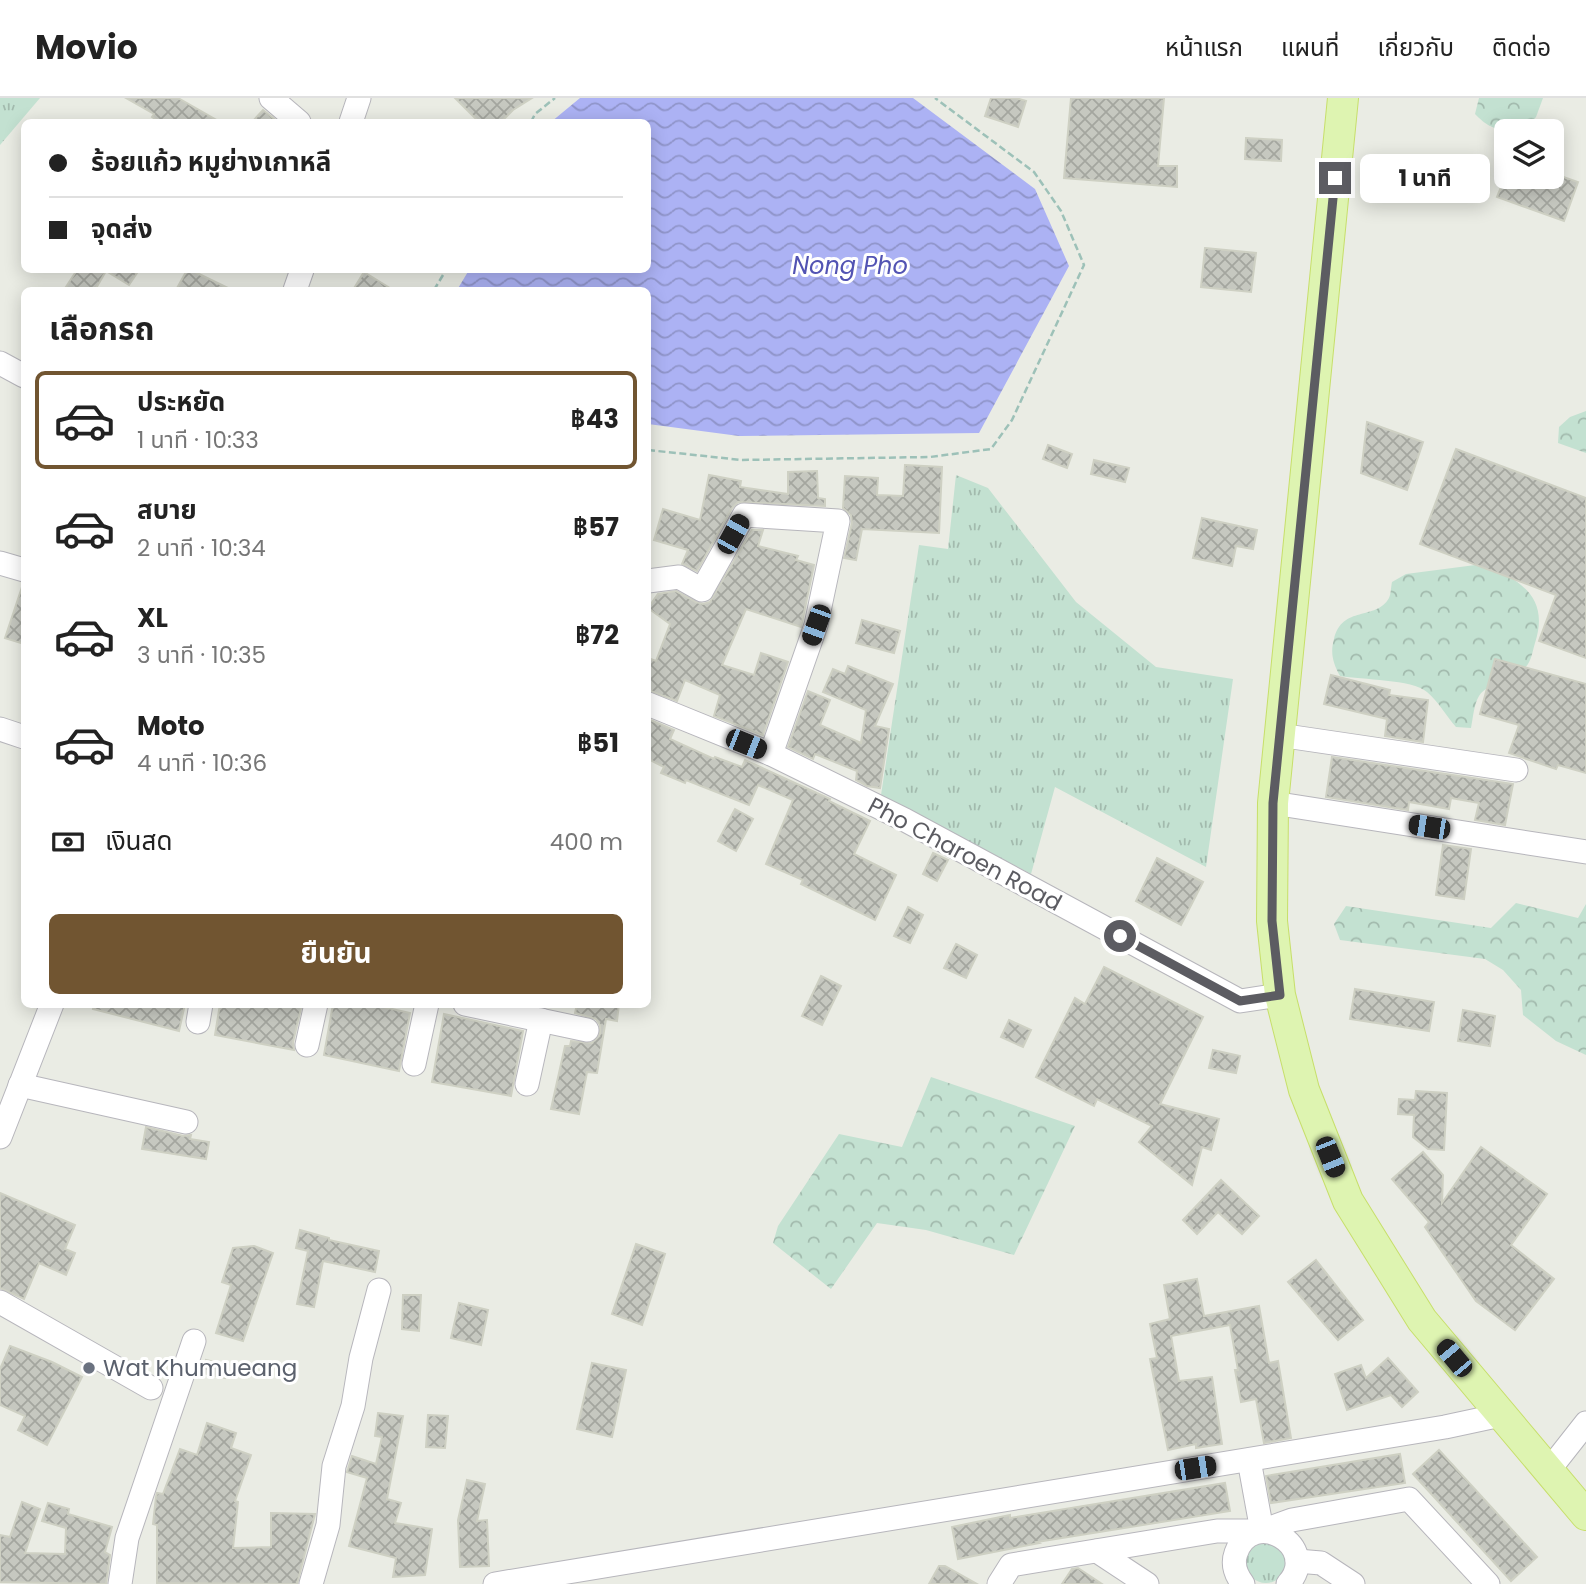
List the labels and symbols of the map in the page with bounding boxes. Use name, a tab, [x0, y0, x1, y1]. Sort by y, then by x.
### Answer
callout: 1 นาที	[1360, 154, 1489, 202]
route end	[1319, 162, 1351, 194]
water label: Nong Pho	[792, 249, 908, 282]
car	[714, 511, 753, 557]
car	[799, 602, 834, 648]
car	[723, 726, 770, 762]
street label: Pho Charoen Road	[863, 789, 1067, 919]
car	[1407, 813, 1452, 841]
route start	[1104, 920, 1136, 952]
car	[1313, 1134, 1348, 1180]
car	[1433, 1335, 1476, 1381]
place label: Wat Khumueang	[103, 1352, 297, 1384]
marker: Wat Khumueang	[81, 1360, 97, 1376]
car	[1173, 1454, 1218, 1482]

